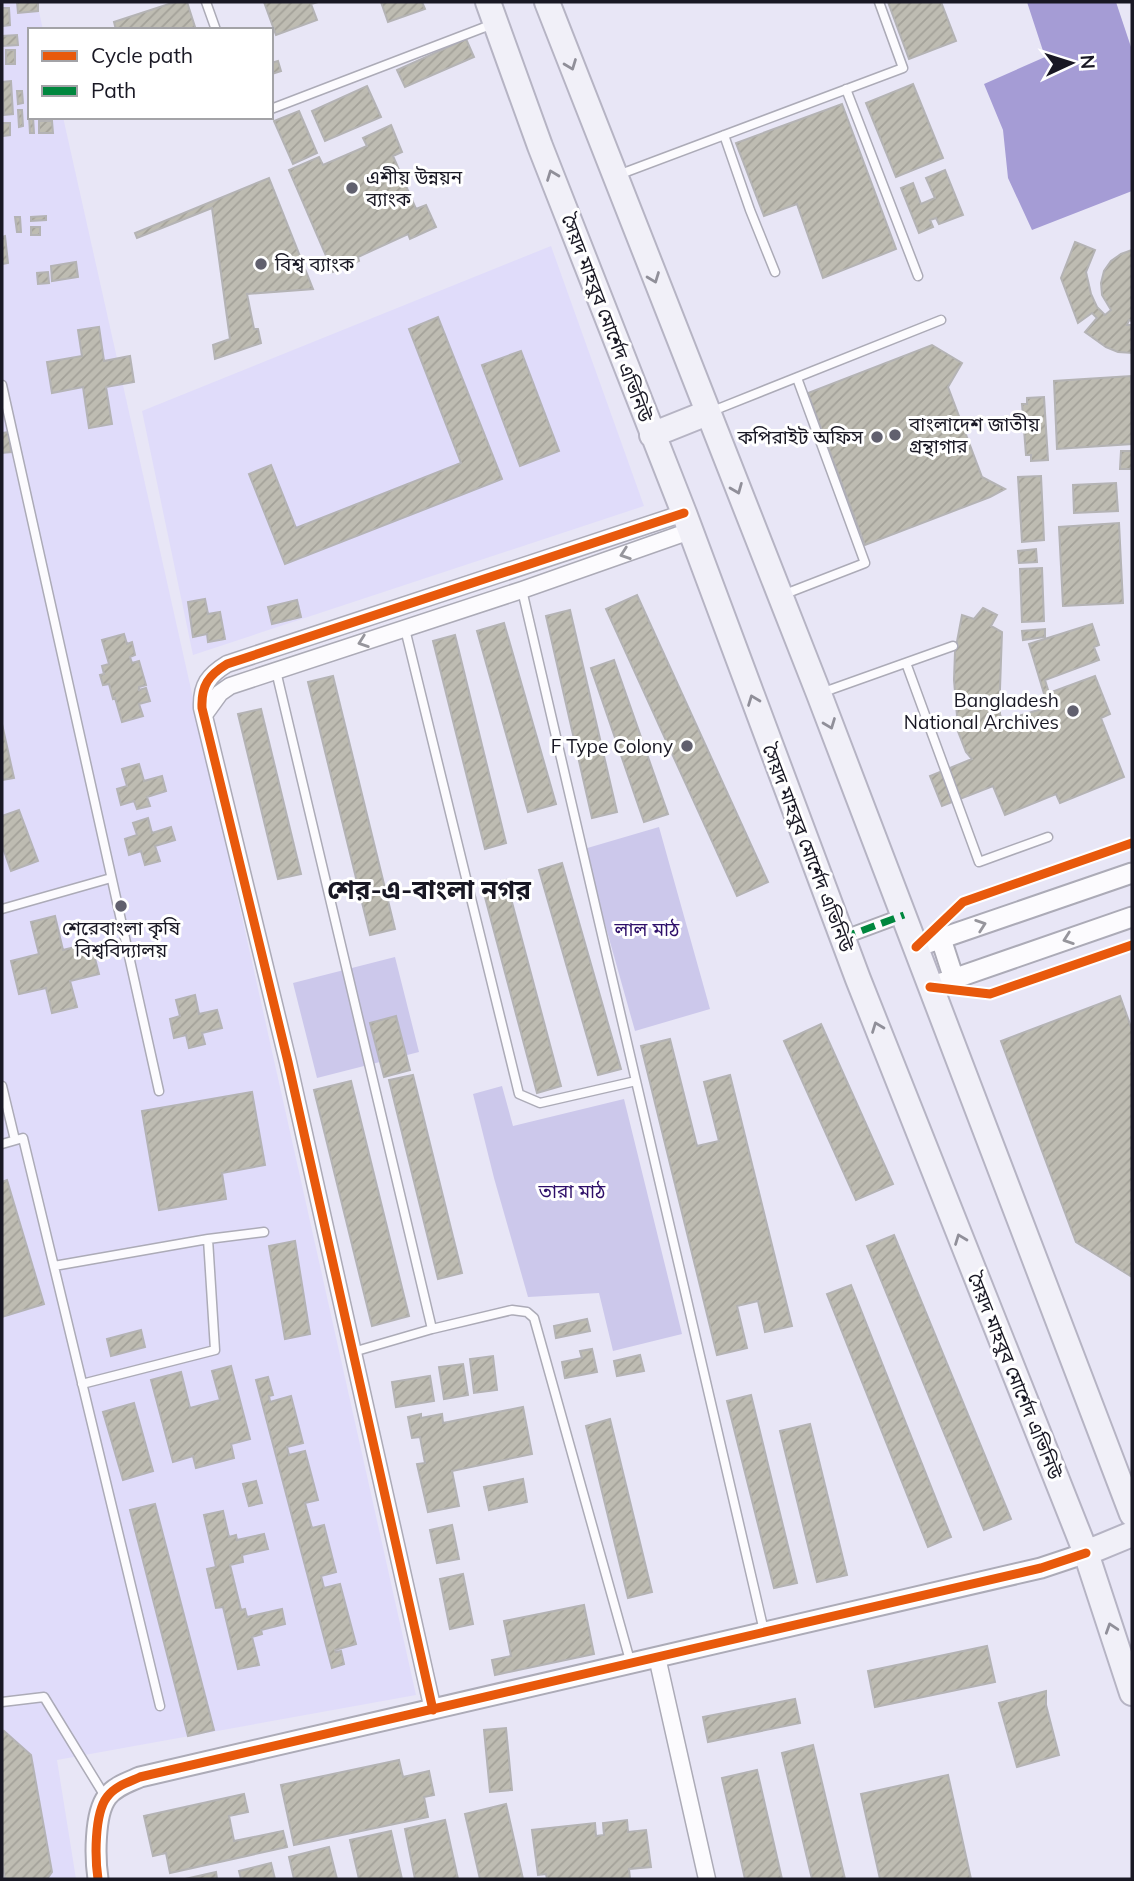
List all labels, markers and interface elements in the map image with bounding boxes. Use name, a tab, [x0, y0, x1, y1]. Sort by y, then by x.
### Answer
legend	[28, 28, 273, 119]
north arrow	[1036, 28, 1106, 98]
text: Cycle path	[91, 42, 193, 68]
text: N	[1075, 54, 1100, 70]
one-way arrow	[563, 59, 577, 71]
text: Path	[91, 77, 136, 103]
place label: এশীয় উন্নয়ন ব্যাংক	[365, 165, 463, 211]
one-way arrow	[546, 170, 560, 182]
marker: এশীয় উন্নয়ন ব্যাংক	[344, 180, 360, 196]
street label: সৈয়দ মাহবুব মোর্শেদ এভিনিউ	[556, 210, 658, 426]
place label: বিশ্ব ব্যাংক	[274, 252, 355, 276]
marker: বিশ্ব ব্যাংক	[253, 256, 269, 272]
one-way arrow	[645, 271, 659, 283]
place label: বাংলাদেশ জাতীয় গ্রন্থাগার	[908, 412, 1041, 458]
place label: কপিরাইট অফিস	[736, 425, 864, 449]
marker: বাংলাদেশ জাতীয় গ্রন্থাগার	[887, 427, 903, 443]
marker: কপিরাইট অফিস	[869, 429, 885, 445]
one-way arrow	[729, 483, 743, 495]
one-way arrow	[620, 546, 632, 560]
one-way arrow	[358, 634, 370, 648]
place label: Bangladesh National Archives	[904, 688, 1059, 734]
one-way arrow	[747, 694, 761, 707]
marker: Bangladesh National Archives	[1065, 703, 1081, 719]
one-way arrow	[821, 717, 835, 729]
place label: F Type Colony	[551, 734, 673, 758]
marker: F Type Colony	[679, 738, 695, 754]
street label: সৈয়দ মাহবুব মোর্শেদ এভিনিউ	[757, 740, 859, 956]
district label: শের-এ-বাংলা নগর	[327, 873, 531, 906]
marker: শেরেবাংলা কৃষি বিশ্ববিদ্যালয়	[113, 898, 129, 914]
place label: শেরেবাংলা কৃষি বিশ্ববিদ্যালয়	[62, 916, 181, 962]
park label: লাল মাঠ	[614, 917, 680, 941]
one-way arrow	[974, 919, 986, 933]
one-way arrow	[1062, 931, 1074, 945]
one-way arrow	[871, 1022, 885, 1034]
park label: তারা মাঠ	[538, 1179, 606, 1203]
one-way arrow	[954, 1233, 968, 1246]
street label: সৈয়দ মাহবুব মোর্শেদ এভিনিউ	[962, 1268, 1068, 1483]
one-way arrow	[1105, 1622, 1119, 1635]

